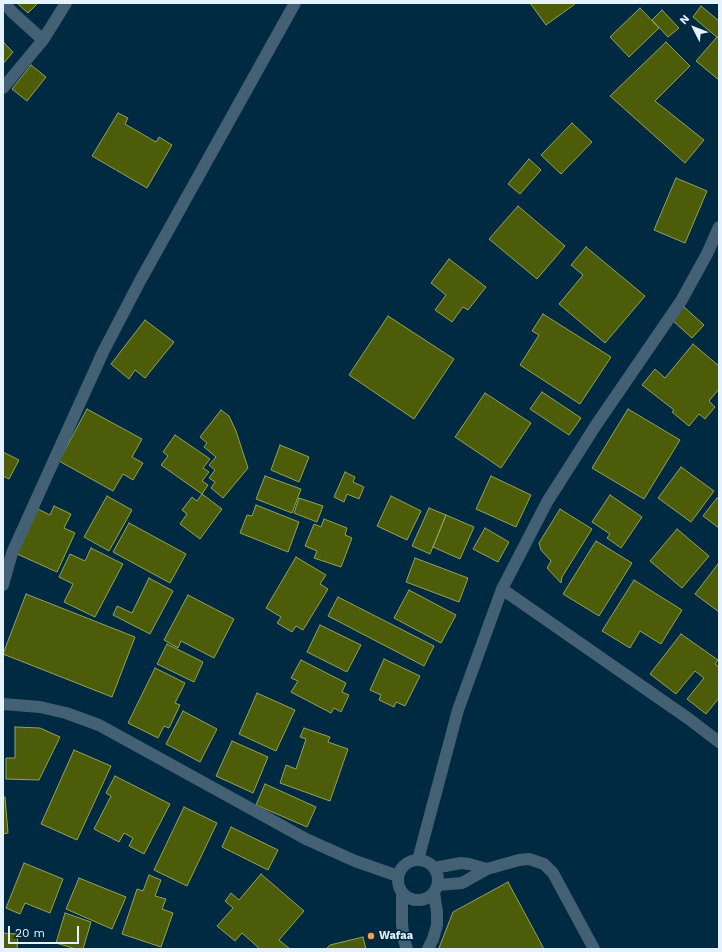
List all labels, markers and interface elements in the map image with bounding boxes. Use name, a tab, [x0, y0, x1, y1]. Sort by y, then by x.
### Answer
north arrow	[674, 8, 714, 48]
text: N	[677, 12, 692, 27]
scale bar	[10, 918, 81, 944]
text: 20 m	[15, 926, 45, 940]
place label: Wafaa	[379, 929, 413, 943]
marker: Wafaa	[366, 931, 376, 941]

